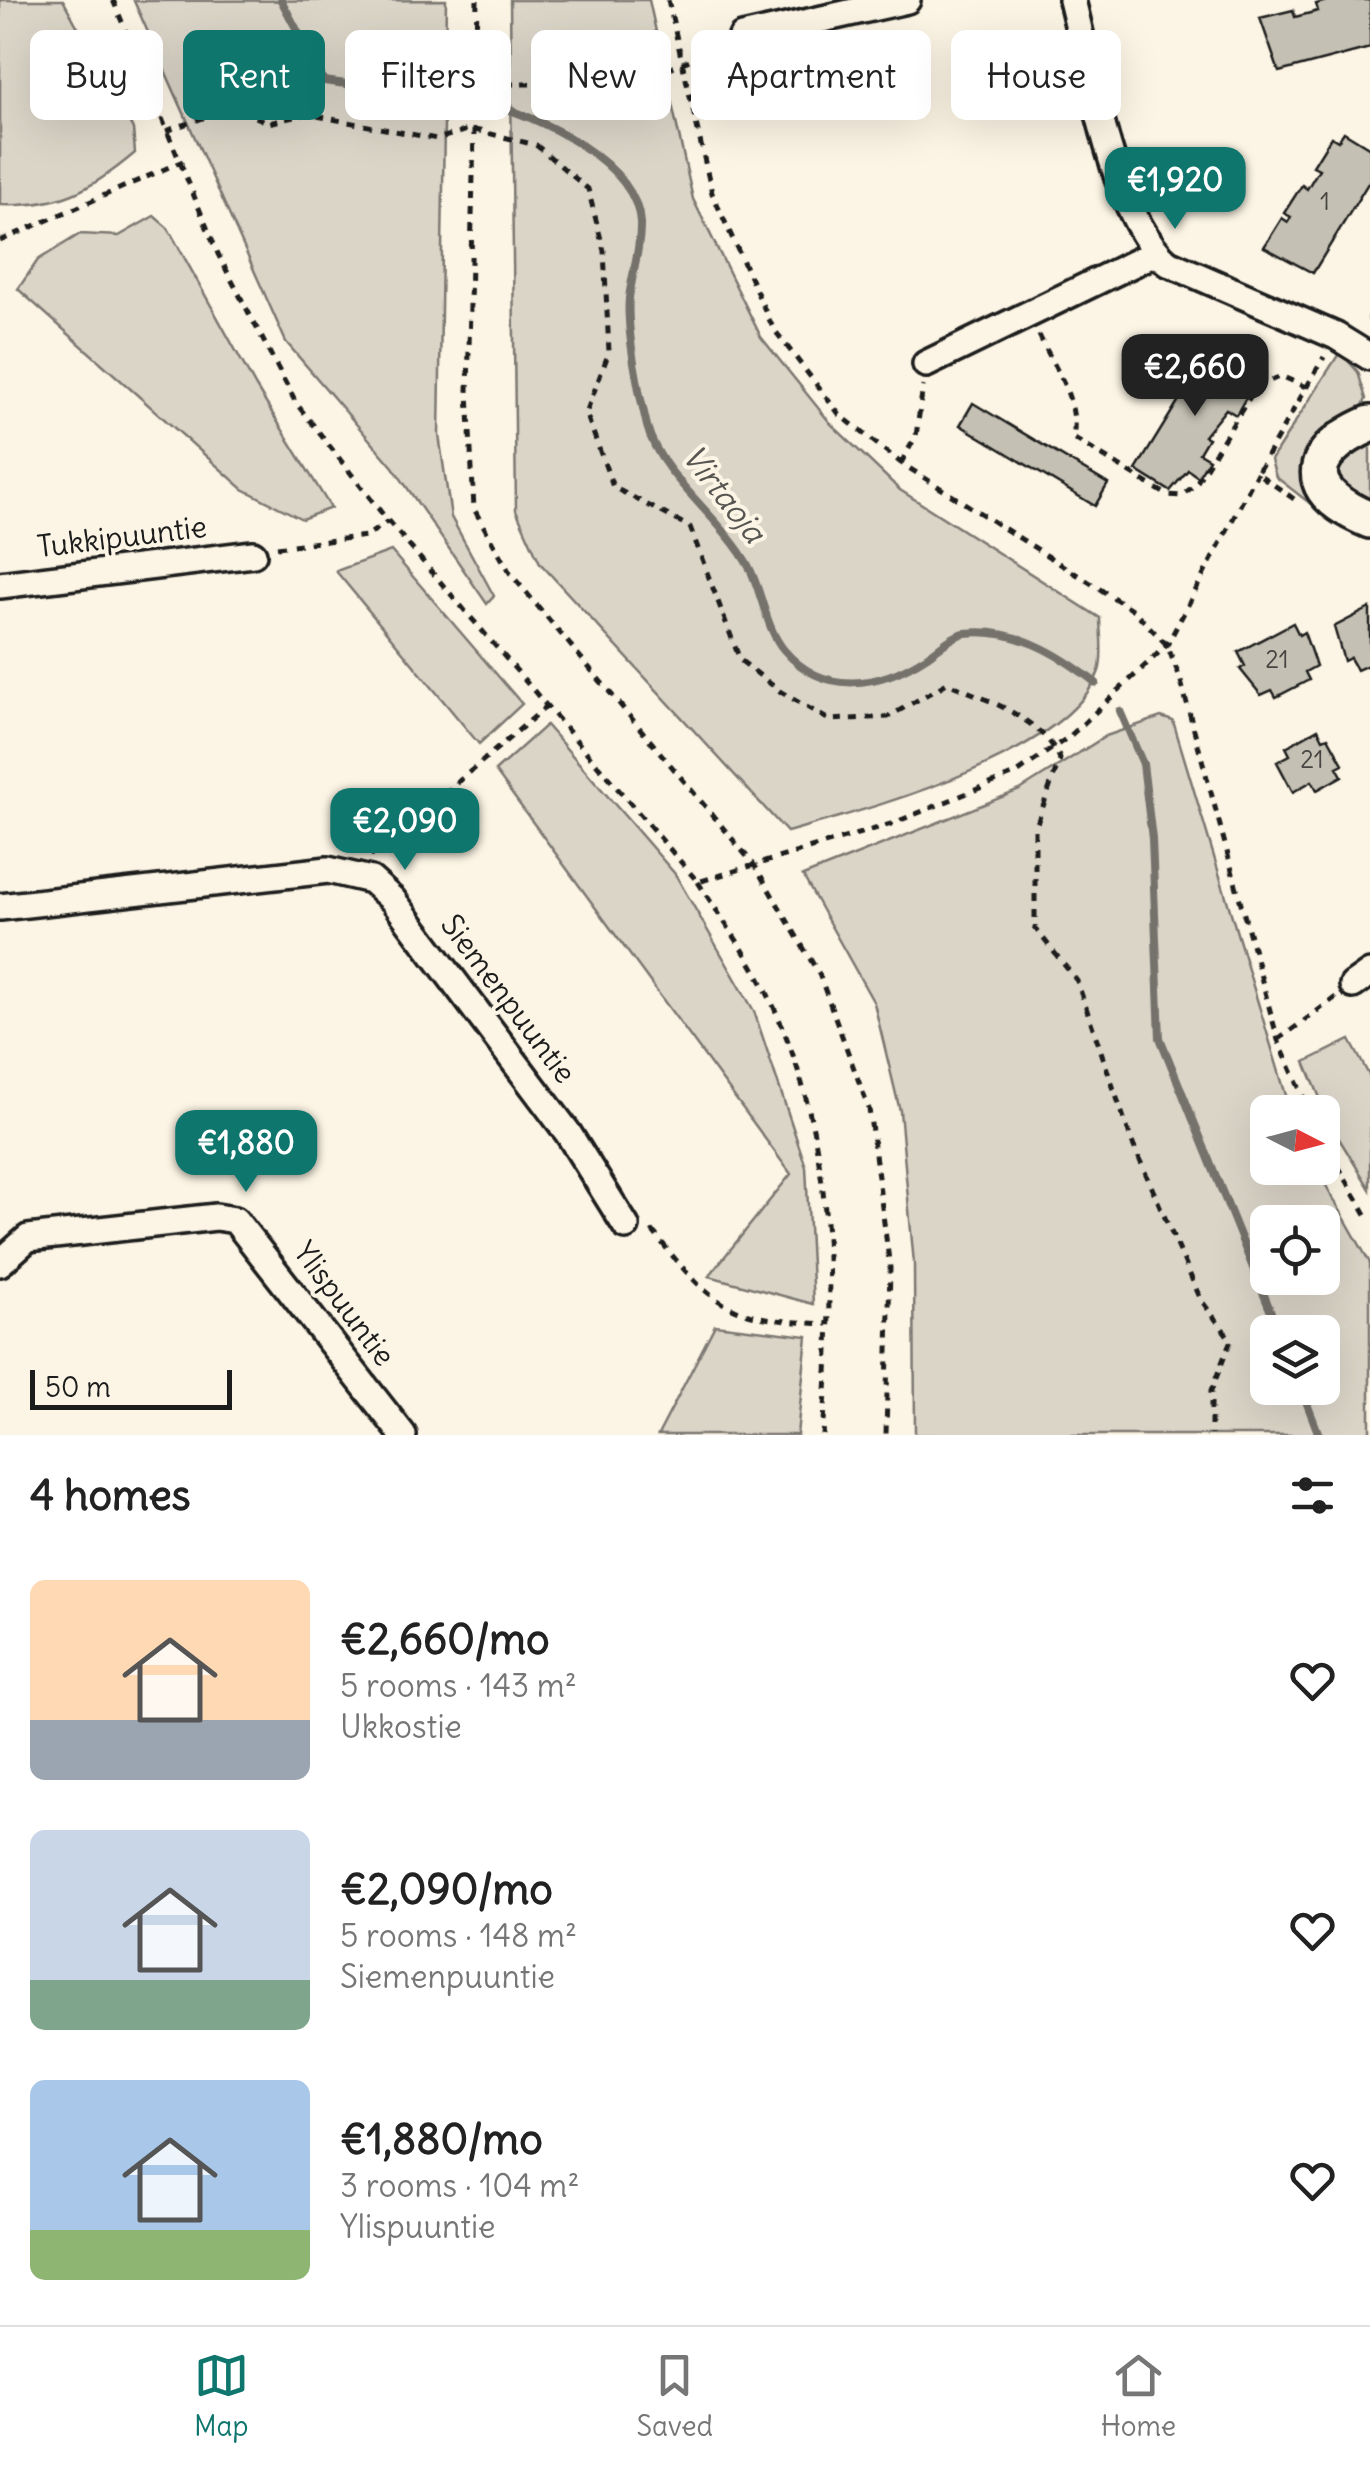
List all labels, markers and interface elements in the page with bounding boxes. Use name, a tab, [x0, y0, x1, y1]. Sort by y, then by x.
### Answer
chip: Buy	[30, 30, 163, 120]
chip: Rent	[183, 30, 325, 120]
chip: Filters	[345, 30, 511, 120]
chip: New	[531, 30, 671, 120]
chip: Apartment	[691, 30, 931, 120]
chip: House	[951, 30, 1121, 120]
pin: €1,920	[1094, 147, 1256, 232]
text: €1,920	[1127, 159, 1223, 200]
house number: 1	[1320, 185, 1330, 217]
pin: €2,660	[1114, 334, 1276, 419]
text: €2,660	[1144, 346, 1246, 387]
water label: Virtaoja	[674, 437, 776, 552]
street label: Tukkipuuntie	[35, 507, 209, 565]
house number: 21	[1265, 643, 1289, 675]
house number: 21	[1300, 743, 1324, 775]
pin: €2,090	[324, 788, 486, 873]
text: €2,090	[352, 800, 458, 841]
street label: Siemenpuuntie	[433, 906, 585, 1090]
north arrow	[1250, 1095, 1340, 1185]
map controls	[1250, 1095, 1340, 1405]
pin: €1,880	[165, 1110, 327, 1195]
text: €1,880	[197, 1122, 295, 1163]
button: locate	[1250, 1205, 1340, 1295]
street label: Ylispuuntie	[286, 1234, 404, 1373]
button: layers	[1250, 1315, 1340, 1405]
scale bar	[30, 1365, 232, 1410]
text: 50 m	[45, 1369, 111, 1405]
icon: filters	[1285, 1468, 1340, 1523]
text: 4 homes	[30, 1469, 191, 1521]
text: €2,660/mo	[340, 1613, 550, 1665]
icon: home	[110, 1620, 230, 1740]
icon: heart	[1285, 1653, 1340, 1708]
text: 5 rooms · 143 m²	[340, 1665, 577, 1706]
text: Ukkostie	[340, 1706, 462, 1747]
text: €2,090/mo	[340, 1863, 553, 1915]
icon: home	[110, 1870, 230, 1990]
icon: heart	[1285, 1903, 1340, 1958]
text: 5 rooms · 148 m²	[340, 1915, 577, 1956]
text: Siemenpuuntie	[340, 1956, 555, 1997]
text: €1,880/mo	[340, 2113, 543, 2165]
icon: home	[110, 2120, 230, 2240]
icon: heart	[1285, 2153, 1340, 2208]
text: 3 rooms · 104 m²	[340, 2165, 579, 2206]
text: Ylispuuntie	[340, 2206, 496, 2247]
tab: Map	[194, 2348, 249, 2444]
tab: Saved	[636, 2348, 713, 2444]
tab: Home	[1101, 2348, 1176, 2444]

